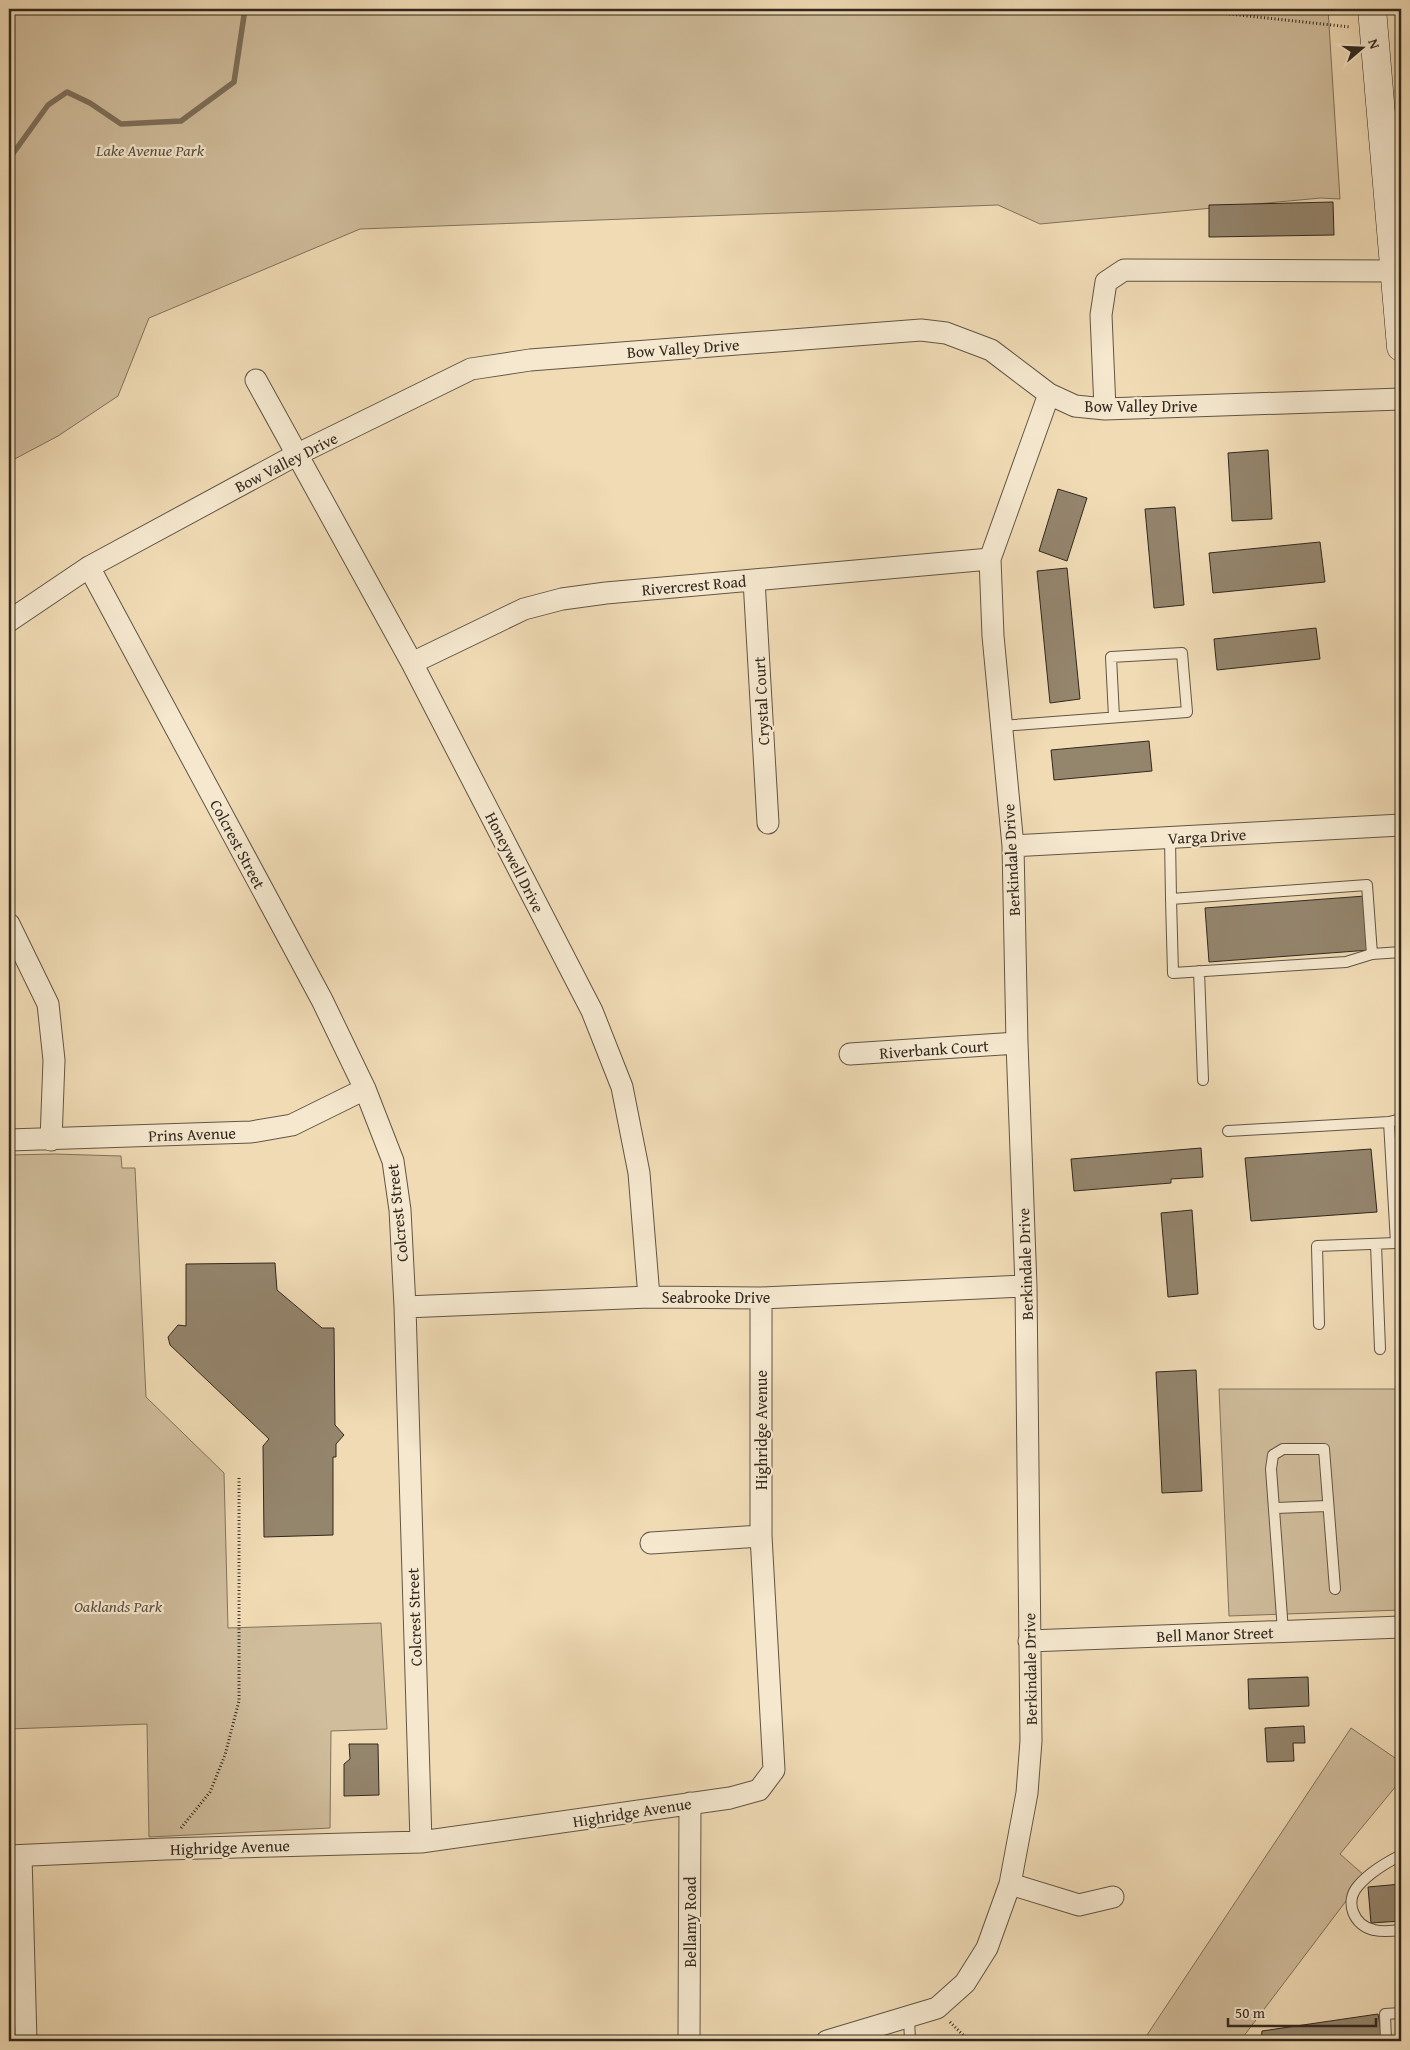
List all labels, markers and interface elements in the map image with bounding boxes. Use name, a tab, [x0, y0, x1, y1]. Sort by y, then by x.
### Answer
north arrow	[1338, 22, 1388, 72]
text: N	[1363, 36, 1385, 52]
park label: Lake Avenue Park	[95, 138, 205, 162]
street label: Bow Valley Drive	[626, 332, 740, 364]
street label: Bow Valley Drive	[1085, 394, 1197, 418]
street label: Bow Valley Drive	[230, 426, 342, 498]
street label: Rivercrest Road	[641, 568, 748, 602]
street label: Crystal Court	[747, 656, 775, 746]
street label: Colcrest Street	[204, 795, 272, 893]
street label: Berkindale Drive	[996, 803, 1026, 917]
street label: Honeywell Drive	[479, 807, 551, 917]
street label: Varga Drive	[1167, 822, 1247, 850]
street label: Riverbank Court	[878, 1033, 990, 1065]
street label: Prins Avenue	[148, 1120, 236, 1148]
street label: Colcrest Street	[380, 1163, 414, 1263]
street label: Berkindale Drive	[1011, 1207, 1039, 1321]
street label: Seabrooke Drive	[662, 1285, 770, 1309]
street label: Highridge Avenue	[749, 1370, 773, 1490]
street label: Colcrest Street	[400, 1567, 428, 1667]
park label: Oaklands Park	[74, 1594, 163, 1618]
street label: Berkindale Drive	[1017, 1613, 1043, 1725]
street label: Bell Manor Street	[1156, 1620, 1274, 1648]
street label: Highridge Avenue	[571, 1791, 693, 1833]
street label: Highridge Avenue	[170, 1833, 290, 1861]
street label: Bellamy Road	[678, 1876, 702, 1968]
scale bar	[1228, 1995, 1375, 2027]
text: 50 m	[1235, 2002, 1266, 2023]

